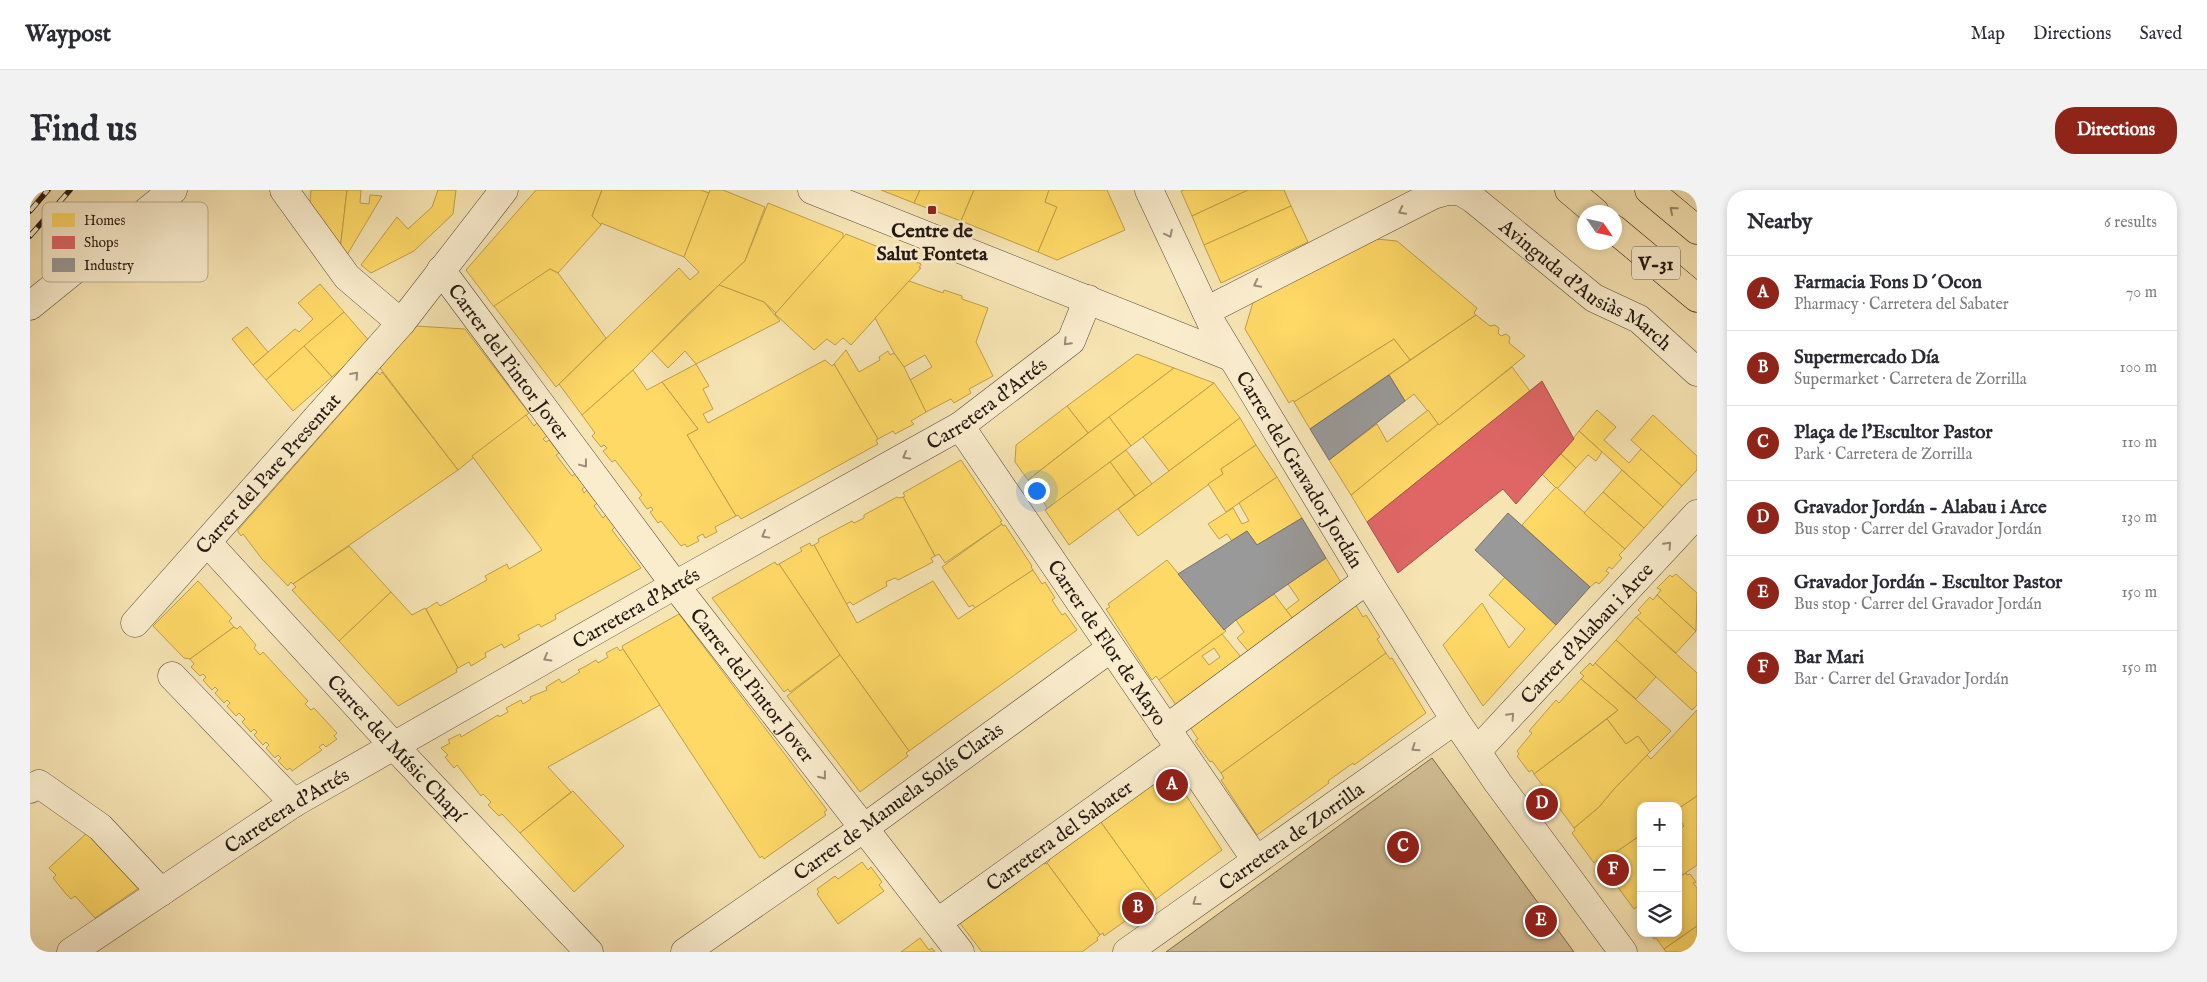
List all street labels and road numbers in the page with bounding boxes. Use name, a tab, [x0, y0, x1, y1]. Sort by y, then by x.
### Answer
street label: Avinguda d'Ausiàs March	[1493, 214, 1677, 357]
road number: V-31	[1632, 246, 1680, 280]
street label: Carrer del Pintor Jover	[442, 279, 574, 446]
street label: Carretera d'Artés	[923, 353, 1052, 456]
street label: Carrer del Gravador Jordán	[1229, 367, 1368, 574]
street label: Carrer del Pare Presentat	[191, 389, 347, 560]
street label: Carrer de Flor de Mayo	[1041, 556, 1172, 731]
street label: Carrer d'Alabau i Arce	[1516, 558, 1659, 710]
street label: Carretera d'Artés	[568, 563, 705, 655]
street label: Carrer del Pintor Jover	[684, 604, 820, 769]
street label: Carrer del Músic Chapí	[321, 670, 471, 829]
street label: Carrer de Manuela Solís Claràs	[789, 718, 1009, 887]
street label: Carretera d'Artés	[220, 763, 354, 860]
street label: Carretera del Sabater	[982, 775, 1139, 897]
street label: Carretera de Zorrilla	[1215, 777, 1370, 897]

